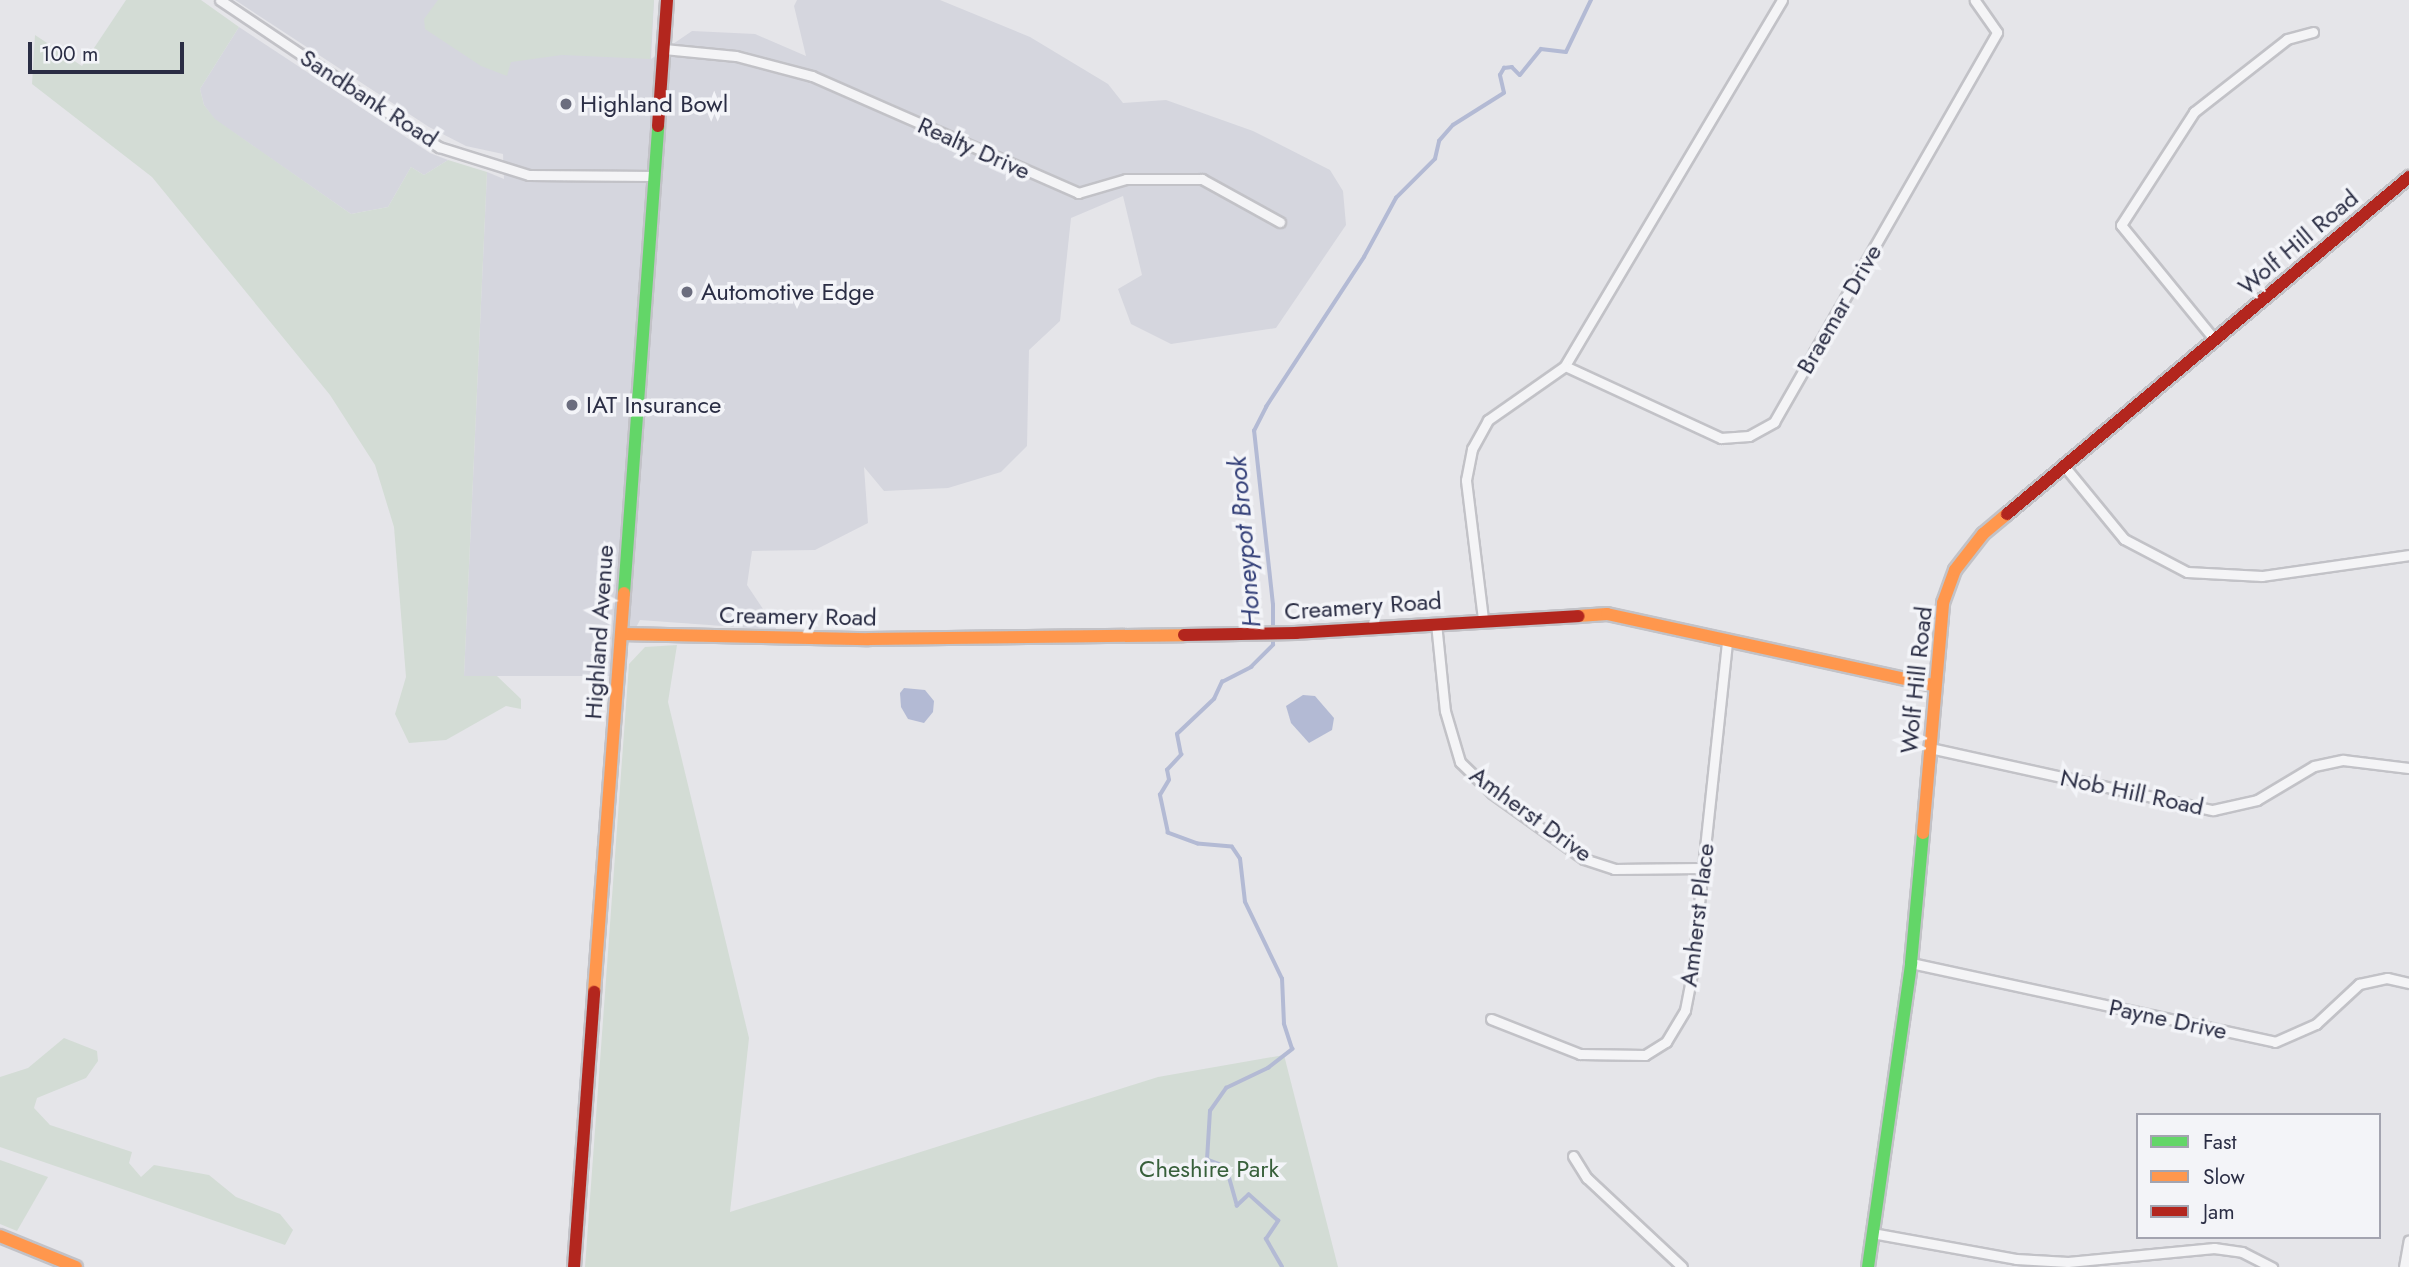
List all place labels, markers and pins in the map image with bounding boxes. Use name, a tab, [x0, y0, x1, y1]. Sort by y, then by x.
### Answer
place label: Highland Bowl	[580, 90, 728, 118]
marker: Highland Bowl	[558, 96, 574, 112]
place label: Automotive Edge	[701, 278, 874, 306]
marker: Automotive Edge	[679, 284, 695, 300]
place label: IAT Insurance	[586, 391, 721, 419]
marker: IAT Insurance	[564, 397, 580, 413]

